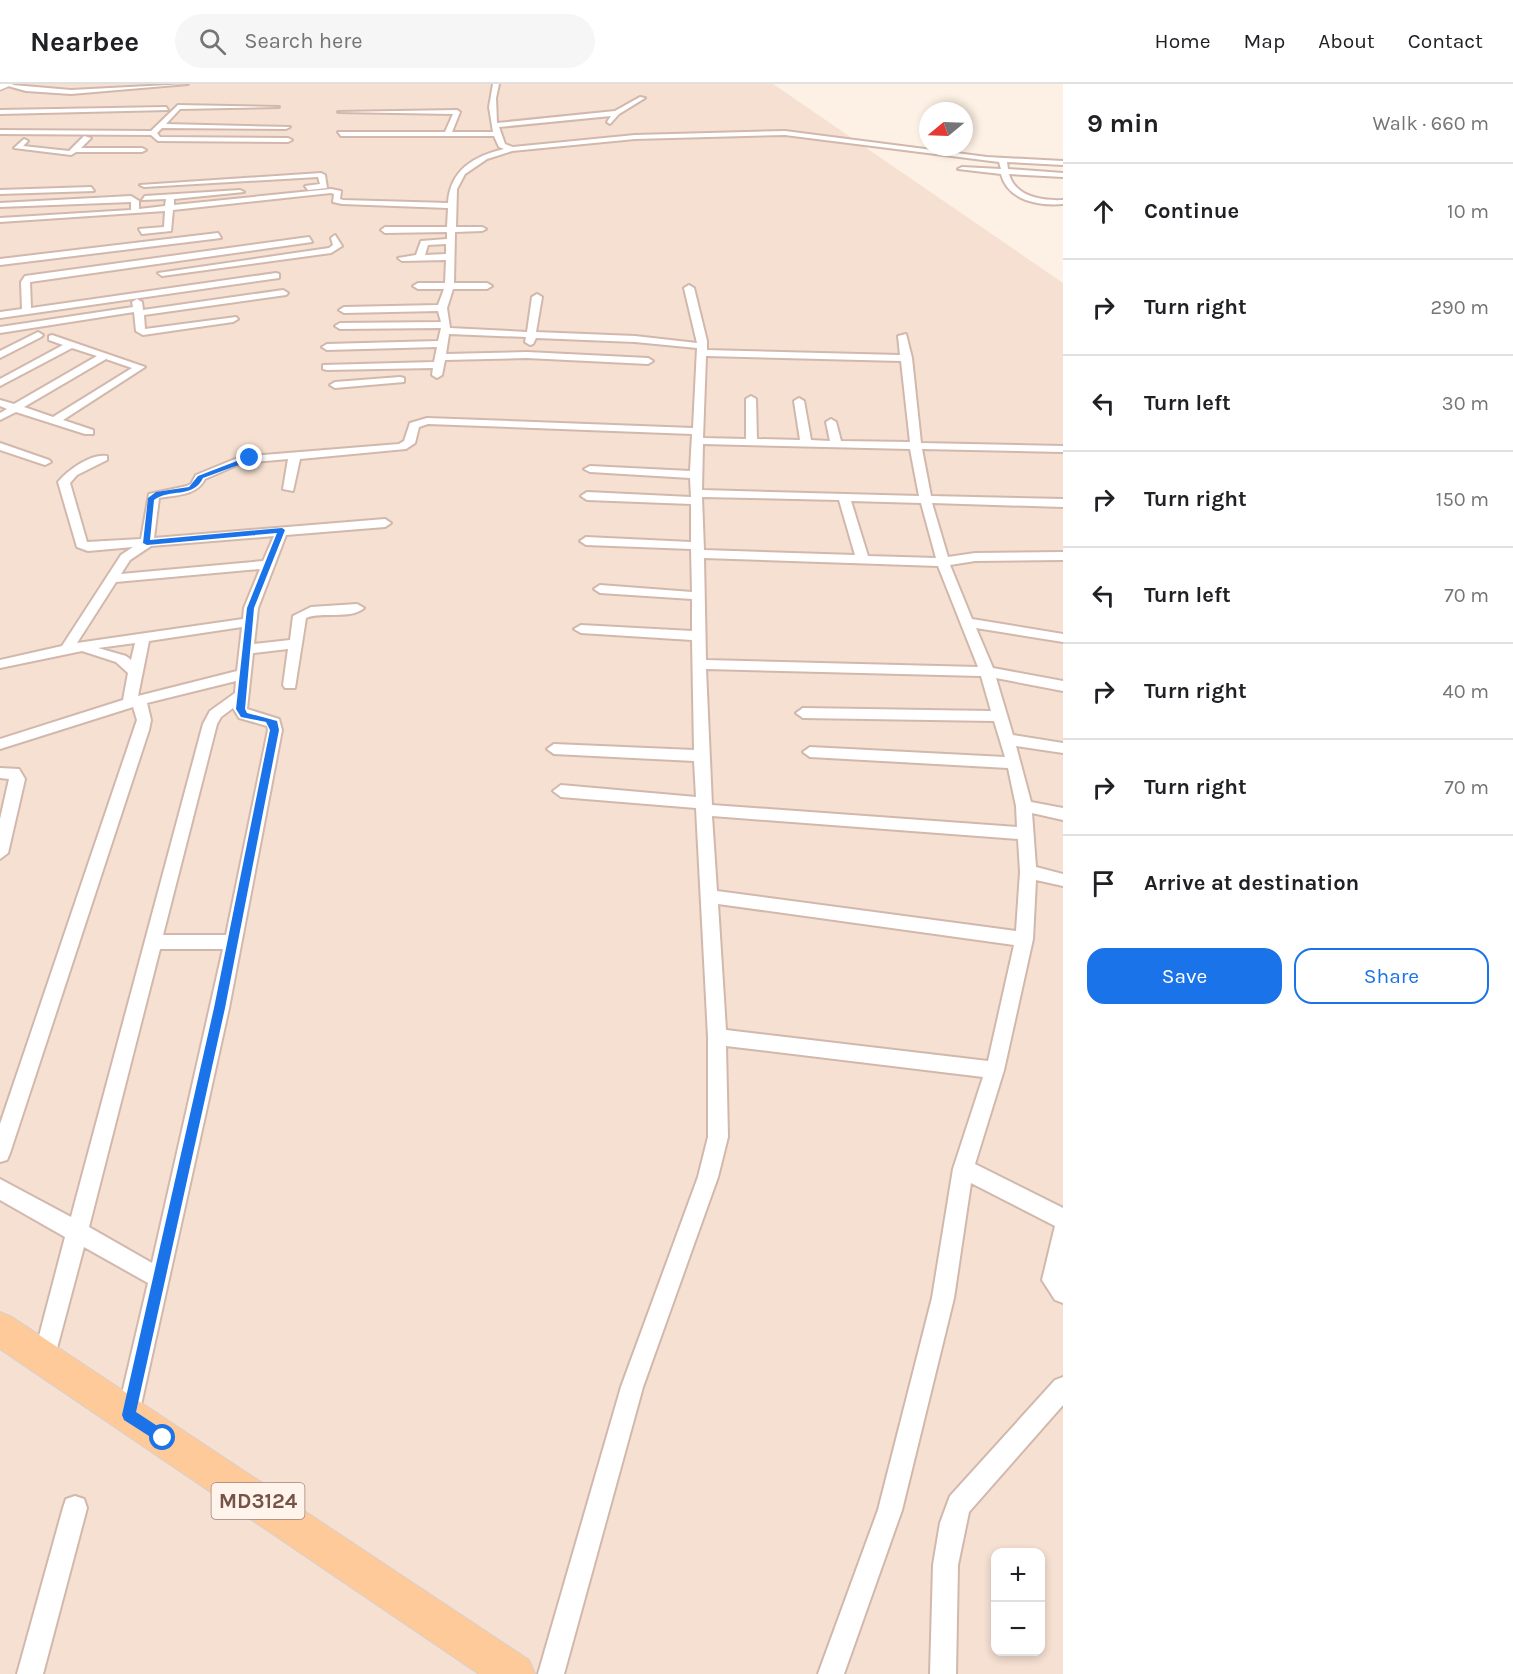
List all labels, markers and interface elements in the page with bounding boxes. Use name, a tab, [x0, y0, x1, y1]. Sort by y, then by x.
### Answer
search box	[175, 14, 595, 68]
text: Nearbee	[30, 25, 139, 58]
icon: search	[196, 25, 229, 58]
text: Search here	[244, 28, 363, 54]
text: Home	[1155, 29, 1211, 53]
text: Map	[1244, 29, 1285, 53]
text: About	[1318, 29, 1375, 53]
text: Contact	[1408, 29, 1483, 53]
north arrow	[919, 102, 973, 156]
text: 9 min	[1087, 108, 1159, 139]
text: Walk · 660 m	[1373, 112, 1489, 135]
icon: ahead	[1087, 195, 1120, 228]
text: Continue	[1144, 198, 1239, 224]
text: 10 m	[1447, 200, 1489, 223]
icon: right	[1087, 291, 1120, 324]
text: Turn right	[1144, 294, 1247, 320]
text: 290 m	[1430, 296, 1489, 319]
icon: left	[1087, 387, 1120, 420]
text: Turn left	[1144, 390, 1231, 416]
text: 30 m	[1442, 392, 1489, 415]
route end	[236, 444, 262, 470]
icon: right	[1087, 483, 1120, 516]
text: Turn right	[1144, 486, 1247, 512]
text: 150 m	[1436, 488, 1489, 511]
icon: left	[1087, 579, 1120, 612]
text: Turn left	[1144, 582, 1231, 608]
text: 70 m	[1444, 584, 1489, 607]
icon: right	[1087, 675, 1120, 708]
text: Turn right	[1144, 678, 1247, 704]
text: 40 m	[1443, 680, 1489, 703]
icon: right	[1087, 771, 1120, 804]
text: Turn right	[1144, 774, 1247, 800]
text: 70 m	[1444, 776, 1489, 799]
icon: arrive	[1087, 867, 1120, 900]
text: Arrive at destination	[1144, 870, 1359, 896]
button: Save	[1087, 948, 1282, 1004]
button: Share	[1294, 948, 1489, 1004]
route start	[149, 1424, 175, 1450]
road number: MD3124	[212, 1483, 304, 1519]
map controls	[991, 1548, 1045, 1656]
button: +	[991, 1548, 1045, 1602]
button: −	[991, 1602, 1045, 1656]

